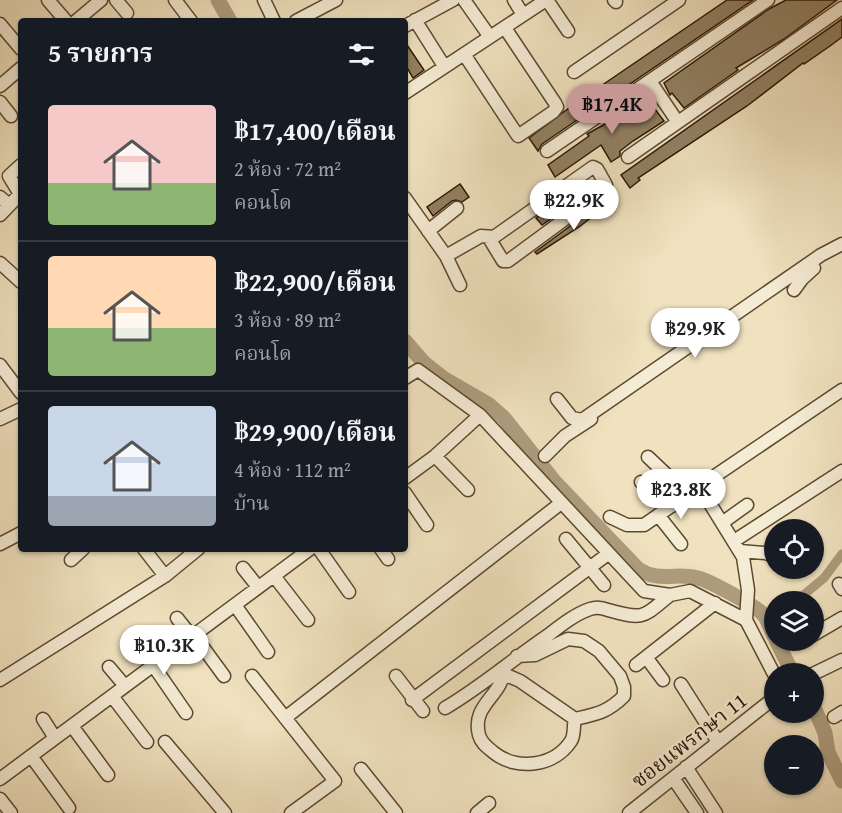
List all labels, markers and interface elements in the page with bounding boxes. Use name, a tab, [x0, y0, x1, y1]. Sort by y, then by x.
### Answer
text: 5 รายการ	[48, 33, 153, 72]
icon: filters	[345, 38, 378, 71]
pin: ฿17.4K	[563, 84, 661, 135]
text: ฿17.4K	[582, 89, 642, 118]
text: ฿17,400/เดือน	[234, 111, 396, 150]
icon: home	[96, 129, 168, 201]
text: 2 ห้อง · 72 m²	[234, 154, 341, 183]
pin: ฿22.9K	[525, 180, 623, 231]
text: ฿22.9K	[544, 185, 604, 214]
text: คอนโด	[234, 187, 292, 216]
text: ฿22,900/เดือน	[234, 262, 396, 301]
icon: home	[96, 280, 168, 352]
text: 3 ห้อง · 89 m²	[234, 305, 341, 334]
pin: ฿29.9K	[646, 308, 744, 359]
text: ฿29.9K	[665, 313, 725, 342]
text: คอนโด	[234, 338, 292, 367]
text: ฿29,900/เดือน	[234, 412, 396, 451]
icon: home	[96, 430, 168, 502]
text: 4 ห้อง · 112 m²	[234, 455, 351, 484]
pin: ฿23.8K	[632, 469, 730, 520]
text: ฿23.8K	[651, 474, 711, 503]
text: บ้าน	[234, 488, 270, 517]
map controls	[764, 519, 824, 795]
button: locate	[764, 519, 824, 579]
button: layers	[764, 591, 824, 651]
pin: ฿10.3K	[115, 625, 213, 676]
text: ฿10.3K	[134, 630, 194, 659]
button: +	[764, 663, 824, 723]
street label: ซอยแพรกษา 11	[625, 685, 753, 795]
button: −	[764, 735, 824, 795]

